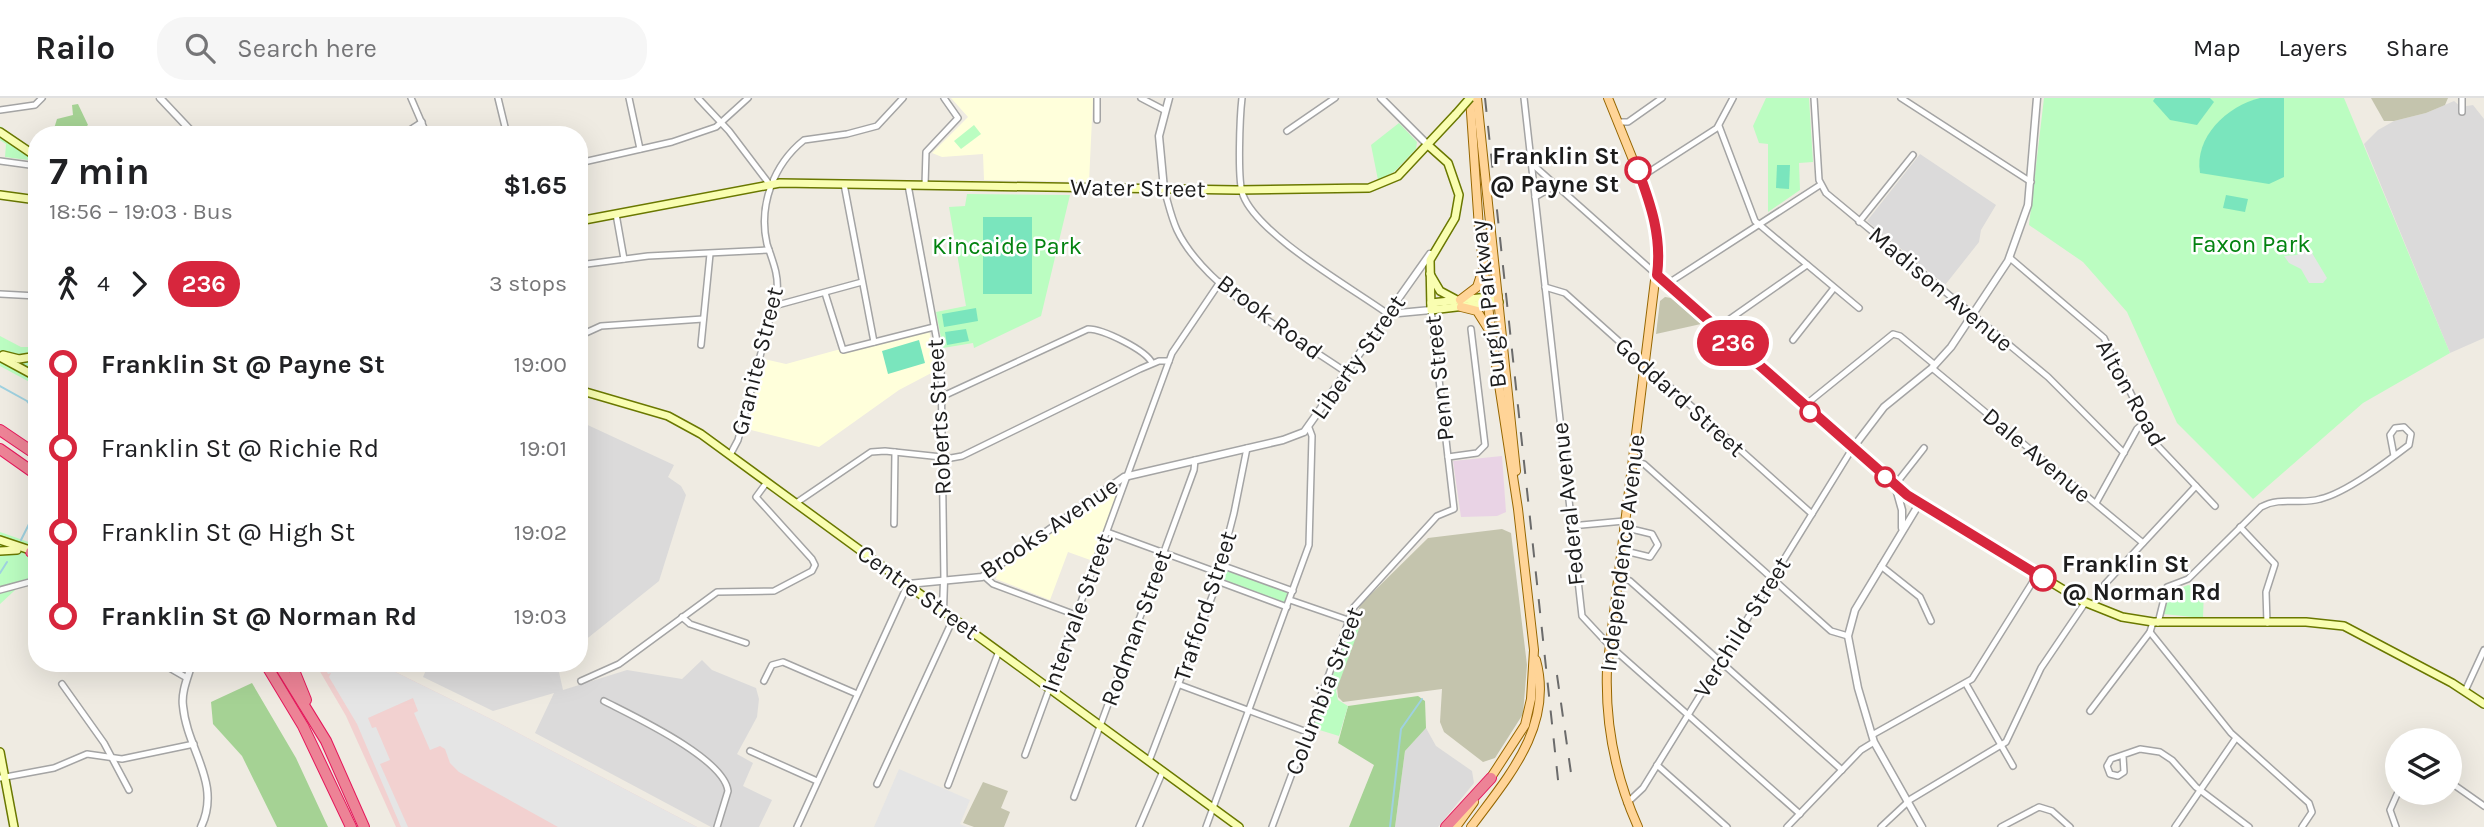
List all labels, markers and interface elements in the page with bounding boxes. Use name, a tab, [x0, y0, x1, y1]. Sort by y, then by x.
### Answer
search box	[157, 17, 647, 80]
text: Railo	[35, 29, 115, 67]
icon: search	[181, 29, 219, 67]
text: Search here	[237, 33, 377, 64]
text: Map	[2193, 34, 2241, 62]
text: Layers	[2279, 34, 2348, 62]
text: Share	[2386, 34, 2449, 62]
place label: Franklin St @ Payne St	[1490, 142, 1619, 198]
text: 7 min	[49, 149, 150, 194]
marker: Franklin St @ Payne St	[1625, 157, 1651, 183]
text: $1.65	[503, 170, 567, 201]
street label: Water Street	[1070, 173, 1206, 203]
text: 18:56 – 19:03 · Bus	[49, 198, 233, 225]
street label: Burgin Parkway	[1464, 218, 1512, 390]
street label: Madison Avenue	[1863, 220, 2019, 358]
park label: Faxon Park	[2191, 230, 2311, 258]
park label: Kincaide Park	[932, 232, 1082, 260]
icon: walk	[49, 265, 87, 303]
icon: forward	[120, 265, 158, 303]
street label: Brook Road	[1212, 268, 1328, 366]
text: 4	[97, 270, 110, 297]
text: 236	[182, 270, 226, 298]
text: 3 stops	[489, 270, 567, 297]
street label: Granite Street	[725, 284, 789, 438]
street label: Liberty Street	[1305, 289, 1411, 425]
street label: Penn Street	[1418, 314, 1460, 442]
line badge: 236	[1693, 320, 1773, 366]
text: 236	[1711, 329, 1755, 357]
street label: Goddard Street	[1609, 331, 1751, 463]
street label: Alton Road	[2090, 335, 2172, 451]
street label: Roberts Street	[921, 338, 957, 496]
text: Franklin St @ Payne St	[101, 349, 385, 380]
text: 19:00	[513, 351, 567, 378]
unlabelled marker	[1800, 402, 1820, 422]
street label: Dale Avenue	[1977, 402, 2097, 508]
street label: Federal Avenue	[1546, 421, 1590, 587]
text: Franklin St @ Richie Rd	[101, 433, 379, 464]
street label: Independence Avenue	[1594, 433, 1650, 673]
text: 19:01	[520, 435, 567, 462]
unlabelled marker	[1875, 467, 1895, 487]
street label: Brooks Avenue	[975, 471, 1123, 585]
text: Franklin St @ High St	[101, 517, 355, 548]
text: 19:02	[514, 519, 567, 546]
street label: Trafford Street	[1168, 527, 1242, 685]
street label: Intervale Street	[1035, 530, 1119, 696]
street label: Centre Street	[852, 539, 984, 645]
street label: Rodman Street	[1095, 546, 1177, 710]
place label: Franklin St @ Norman Rd	[2062, 550, 2221, 606]
street label: Verchild Street	[1688, 552, 1796, 702]
marker: Franklin St @ Norman Rd	[2030, 565, 2056, 591]
text: Franklin St @ Norman Rd	[101, 601, 417, 632]
text: 19:03	[514, 603, 567, 630]
street label: Columbia Street	[1279, 603, 1369, 779]
map controls	[2385, 728, 2462, 805]
button: layers	[2385, 728, 2462, 805]

